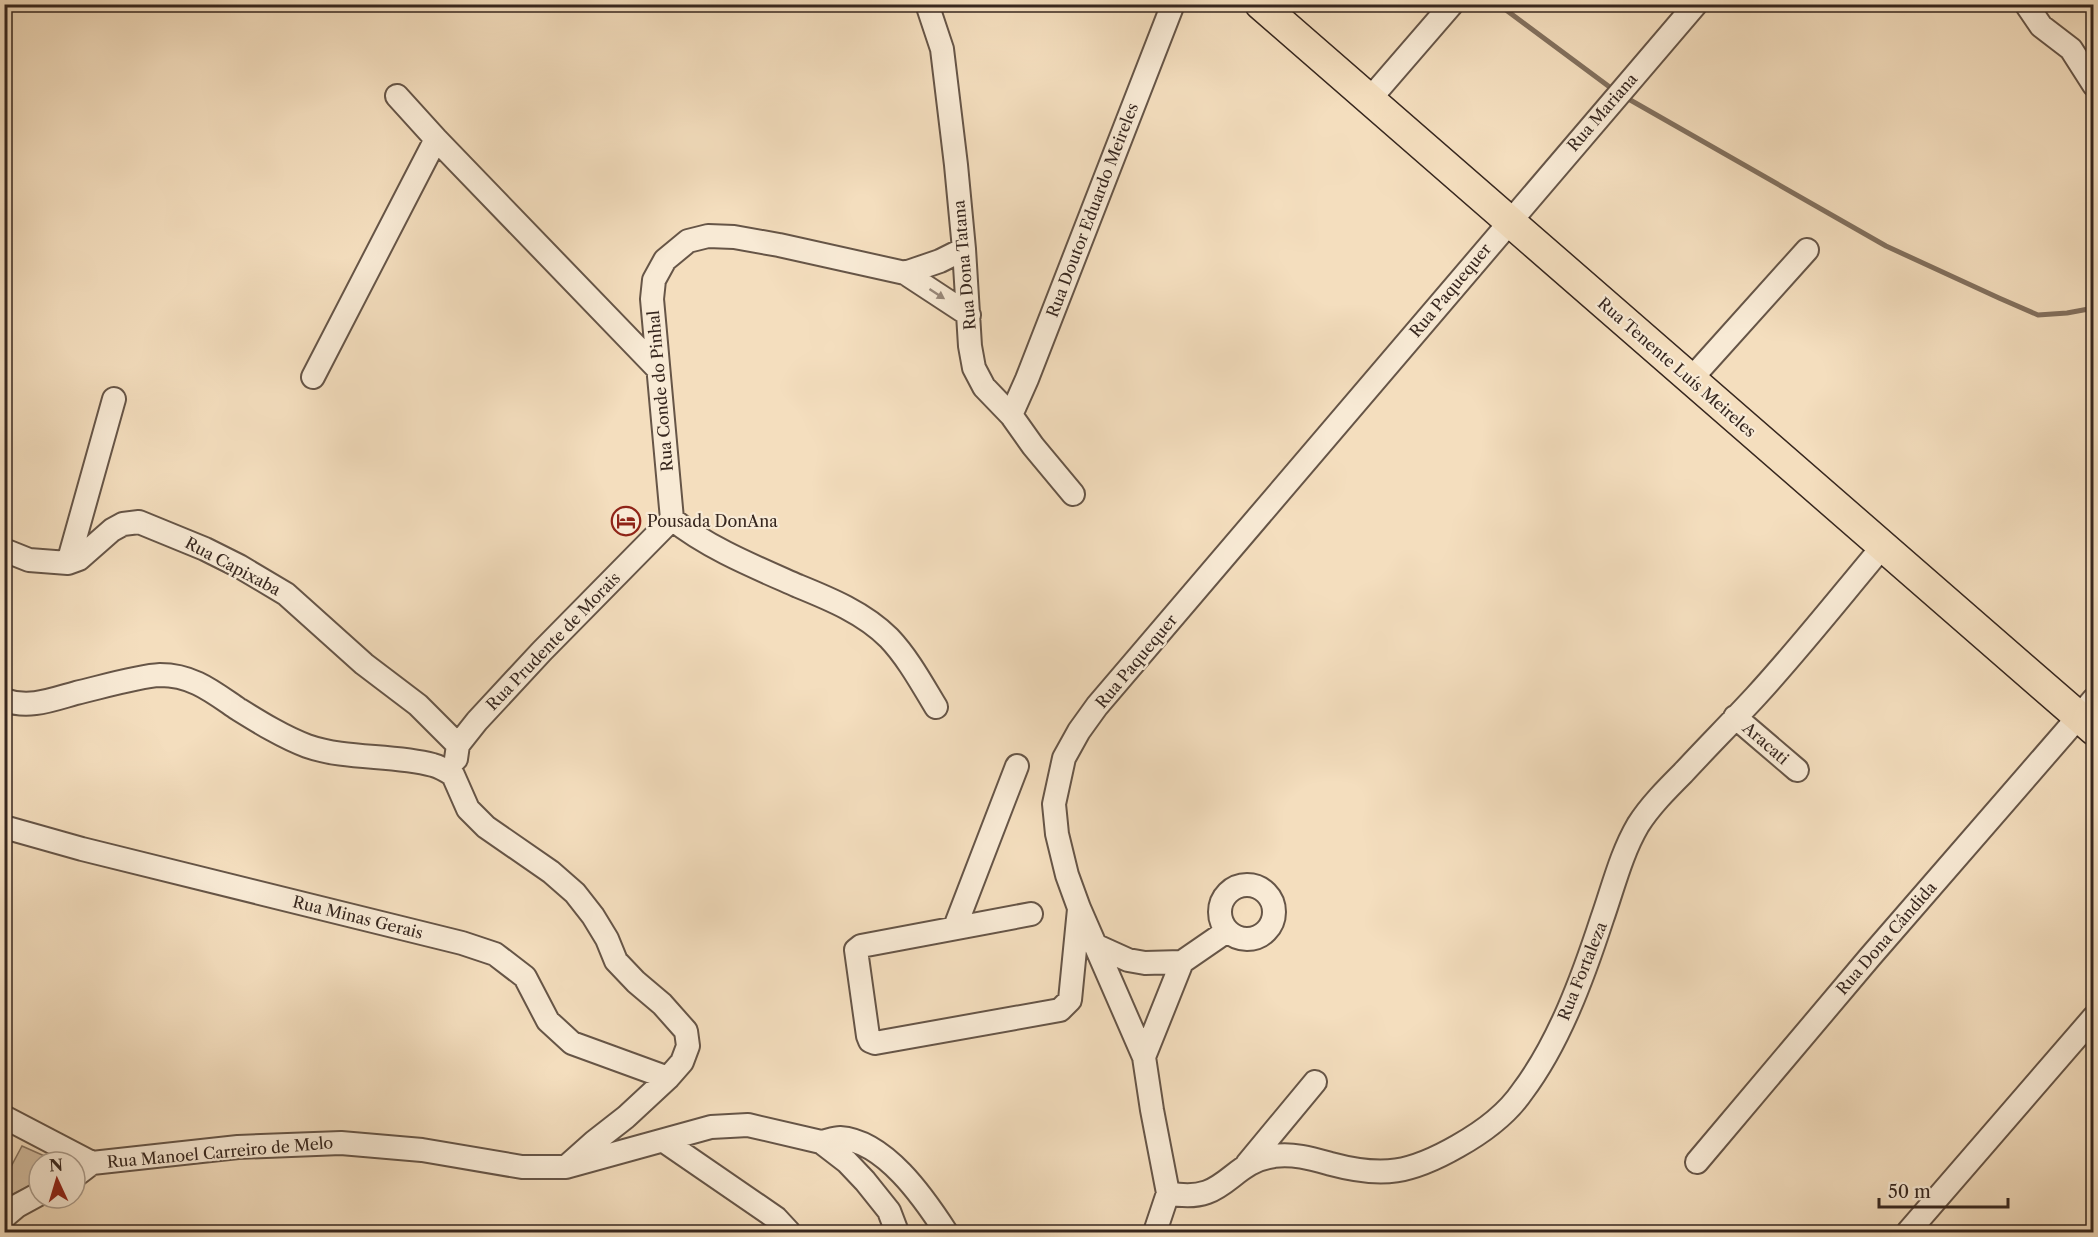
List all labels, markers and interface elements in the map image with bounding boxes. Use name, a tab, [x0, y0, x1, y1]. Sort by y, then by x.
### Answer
street label: Rua Mariana	[1563, 68, 1642, 155]
street label: Rua Doutor Eduardo Meireles	[1042, 100, 1142, 320]
street label: Rua Dona Tatana	[948, 199, 980, 331]
street label: Rua Paquequer	[1405, 239, 1495, 341]
one-way arrow	[928, 288, 944, 300]
street label: Rua Tenente Luís Meireles	[1594, 293, 1760, 441]
street label: Rua Conde do Pinhal	[643, 309, 677, 472]
hotel icon: Pousada DonAna	[610, 505, 642, 537]
place label: Pousada DonAna	[647, 511, 778, 531]
street label: Rua Capixaba	[182, 532, 285, 600]
street label: Rua Prudente de Morais	[482, 568, 624, 714]
street label: Rua Paquequer	[1091, 610, 1181, 712]
street label: Aracati	[1738, 717, 1793, 768]
street label: Rua Dona Cândida	[1832, 877, 1941, 999]
street label: Rua Minas Gerais	[291, 891, 425, 943]
street label: Rua Fortaleza	[1553, 918, 1611, 1023]
street label: Rua Manoel Carreiro de Melo	[106, 1132, 334, 1172]
north arrow	[27, 1150, 87, 1210]
text: N	[48, 1155, 64, 1175]
scale bar	[1879, 1171, 2008, 1209]
text: 50 m	[1888, 1181, 1931, 1203]

